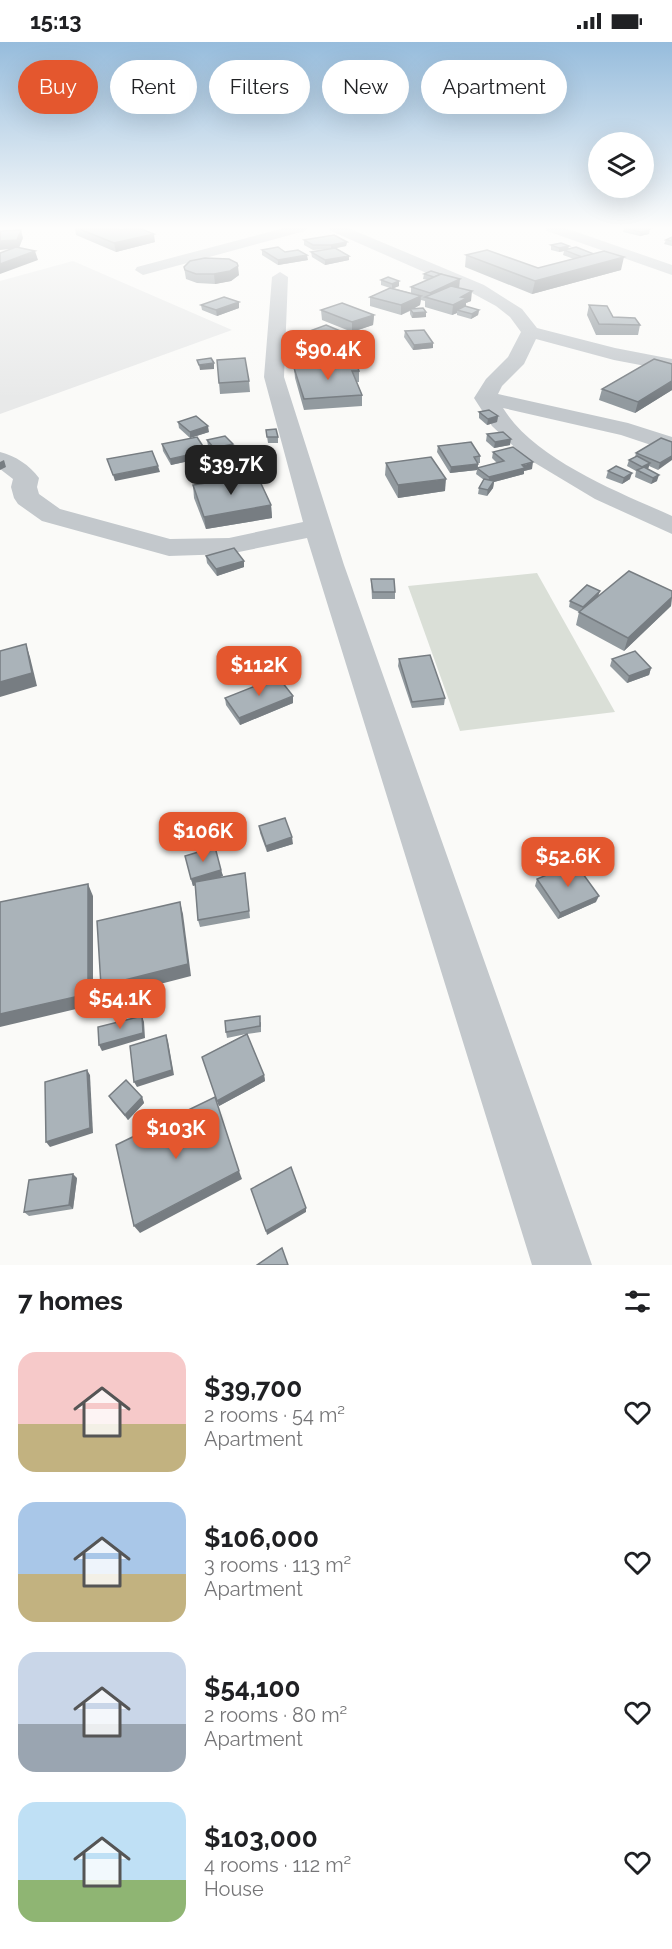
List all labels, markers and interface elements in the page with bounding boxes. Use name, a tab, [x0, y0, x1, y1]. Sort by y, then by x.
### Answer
text: 15:13	[30, 8, 82, 34]
chip: Buy	[18, 60, 98, 114]
chip: Rent	[110, 60, 197, 114]
chip: Filters	[209, 60, 310, 114]
chip: New	[322, 60, 409, 114]
chip: Apartment	[421, 60, 567, 114]
map controls	[588, 132, 654, 198]
button: layers	[588, 132, 654, 198]
pin: $90.4K	[279, 330, 377, 381]
text: $90.4K	[295, 337, 361, 361]
pin: $39.7K	[182, 445, 280, 496]
text: $39.7K	[199, 452, 263, 476]
pin: $112K	[217, 646, 301, 697]
text: $112K	[230, 653, 288, 677]
pin: $106K	[161, 812, 245, 863]
text: $106K	[173, 819, 233, 843]
pin: $52.6K	[519, 837, 617, 888]
text: $52.6K	[535, 844, 601, 868]
pin: $54.1K	[71, 979, 169, 1030]
text: $54.1K	[89, 986, 151, 1010]
pin: $103K	[134, 1109, 218, 1160]
text: $103K	[146, 1116, 206, 1140]
icon: filters	[621, 1285, 654, 1318]
text: 7 homes	[18, 1286, 123, 1316]
text: $39,700	[204, 1373, 302, 1403]
icon: home	[66, 1376, 138, 1448]
icon: heart	[621, 1396, 654, 1429]
text: 2 rooms · 54 m²	[204, 1403, 345, 1427]
text: Apartment	[204, 1427, 303, 1451]
text: $106,000	[204, 1523, 319, 1553]
icon: home	[66, 1526, 138, 1598]
icon: heart	[621, 1546, 654, 1579]
text: 3 rooms · 113 m²	[204, 1553, 351, 1577]
text: Apartment	[204, 1577, 303, 1601]
text: $54,100	[204, 1673, 301, 1703]
icon: home	[66, 1676, 138, 1748]
icon: heart	[621, 1696, 654, 1729]
text: 2 rooms · 80 m²	[204, 1703, 347, 1727]
text: Apartment	[204, 1727, 303, 1751]
text: $103,000	[204, 1823, 318, 1853]
icon: home	[66, 1826, 138, 1898]
icon: heart	[621, 1846, 654, 1879]
text: 4 rooms · 112 m²	[204, 1853, 351, 1877]
text: House	[204, 1877, 264, 1901]

